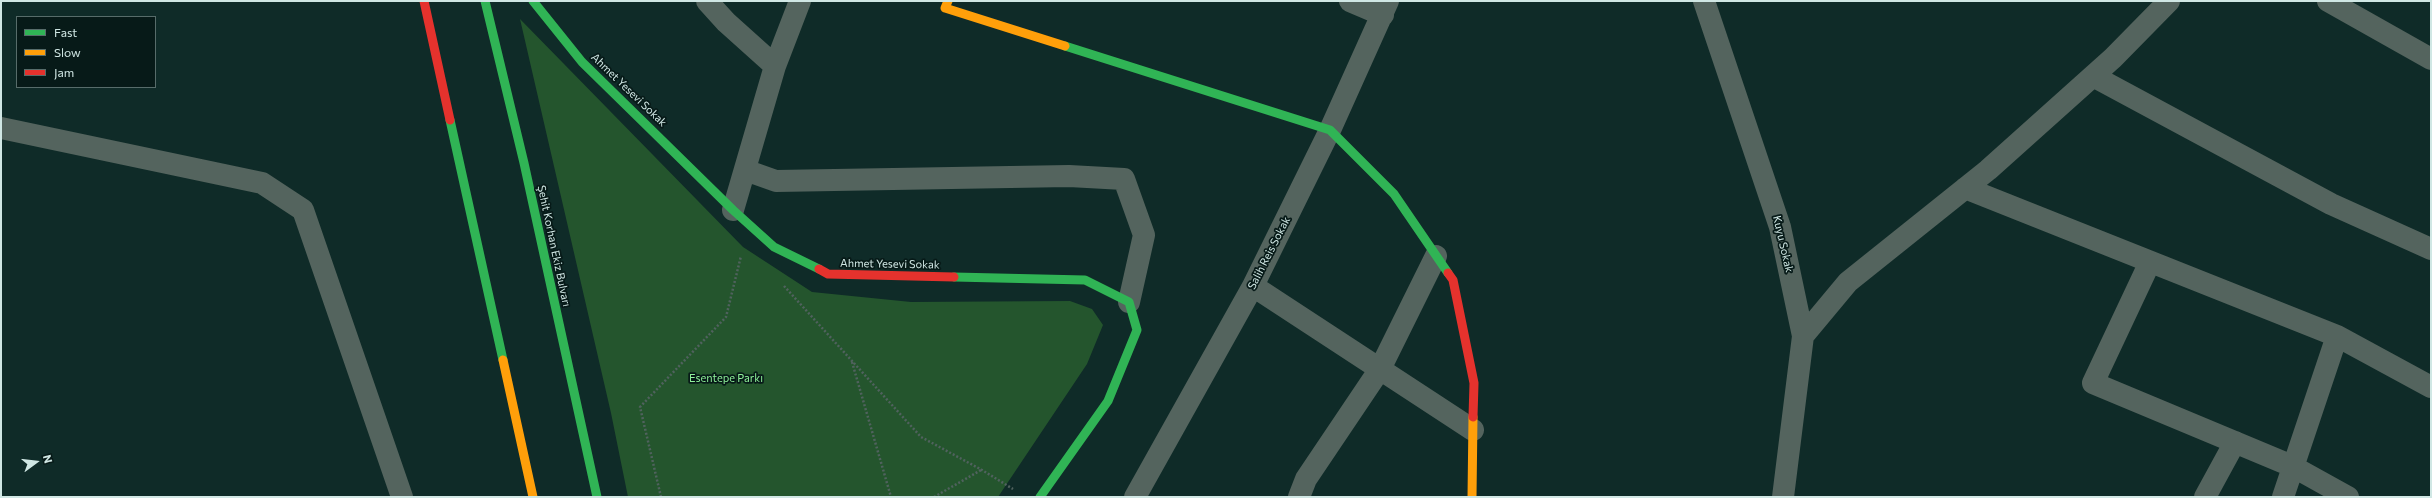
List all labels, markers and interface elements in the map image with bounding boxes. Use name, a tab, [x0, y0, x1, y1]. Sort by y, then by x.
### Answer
legend	[16, 16, 156, 88]
text: Fast	[54, 25, 77, 39]
text: Slow	[54, 45, 81, 59]
street label: Ahmet Yesevi Sokak	[589, 51, 669, 129]
text: Jam	[54, 65, 74, 79]
street label: Şehit Korhan Ekiz Bulvarı	[535, 184, 573, 308]
street label: Kuyu Sokak	[1770, 214, 1796, 274]
street label: Salih Reis Sokak	[1245, 215, 1293, 291]
street label: Ahmet Yesevi Sokak	[840, 257, 940, 271]
park label: Esentepe Parkı	[689, 371, 763, 385]
north arrow	[16, 442, 56, 482]
text: N	[41, 453, 55, 464]

